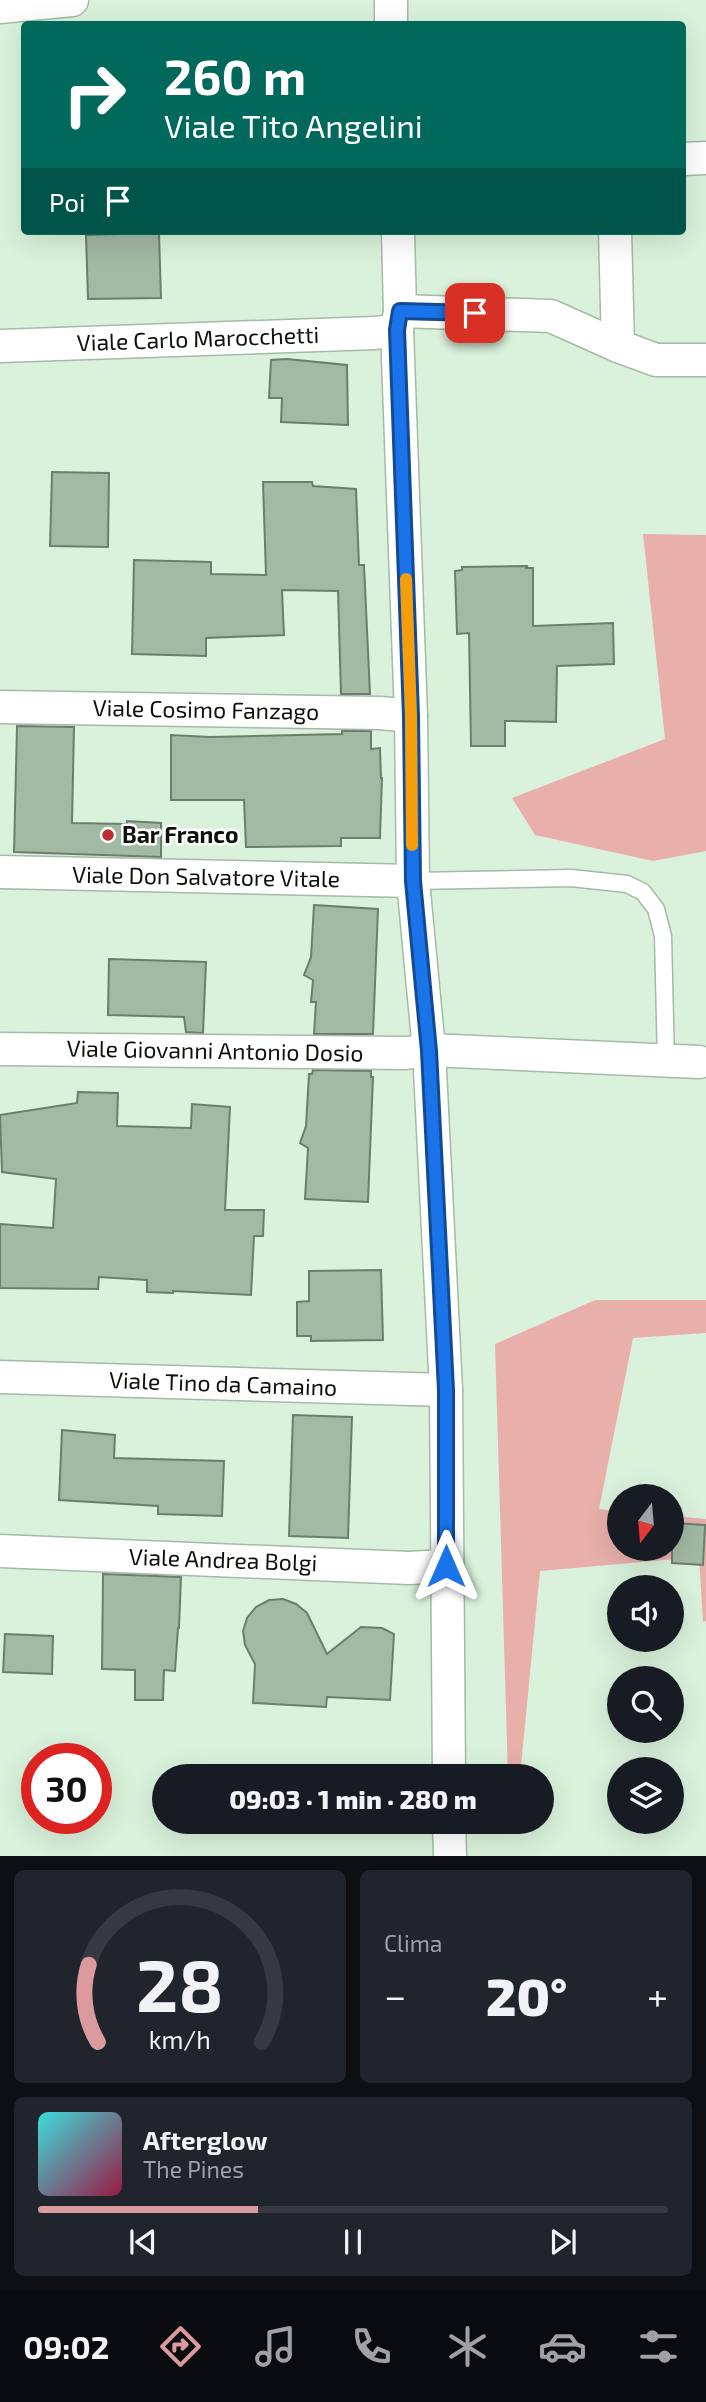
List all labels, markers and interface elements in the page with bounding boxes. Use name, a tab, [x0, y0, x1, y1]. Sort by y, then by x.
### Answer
text: 260 m	[164, 46, 306, 105]
icon: right	[49, 49, 140, 140]
text: Viale Tito Angelini	[164, 106, 423, 144]
icon: arrive	[99, 182, 137, 220]
text: Poi	[49, 186, 85, 217]
pin	[445, 283, 505, 343]
icon: arrive	[456, 294, 494, 332]
street label: Viale Carlo Marocchetti	[76, 320, 320, 356]
street label: Viale Cosimo Fanzago	[93, 693, 320, 725]
place label: Bar Franco	[122, 820, 238, 848]
marker: Bar Franco	[100, 827, 116, 843]
street label: Viale Don Salvatore Vitale	[72, 860, 340, 892]
street label: Viale Giovanni Antonio Dosio	[66, 1033, 364, 1067]
street label: Viale Tino da Camaino	[108, 1365, 338, 1401]
north arrow	[607, 1484, 684, 1561]
map controls	[607, 1484, 684, 1834]
position arrow	[409, 1529, 483, 1603]
street label: Viale Andrea Bolgi	[128, 1542, 318, 1576]
button: sound	[607, 1575, 684, 1652]
button: search	[607, 1666, 684, 1743]
speed limit sign: 30	[21, 1743, 112, 1834]
button: layers	[607, 1757, 684, 1834]
text: 09:03 · 1 min · 280 m	[229, 1783, 477, 1814]
text: Clima	[384, 1929, 442, 1957]
text: 28	[136, 1940, 224, 2028]
text: 20°	[486, 1964, 567, 2026]
text: −	[384, 1972, 406, 2018]
text: +	[647, 1972, 668, 2018]
text: km/h	[149, 2024, 211, 2054]
text: Afterglow	[143, 2124, 268, 2155]
text: The Pines	[143, 2155, 244, 2183]
icon: previous	[124, 2223, 162, 2261]
icon: pause	[334, 2223, 372, 2261]
icon: next	[544, 2223, 582, 2261]
icon: directions	[156, 2322, 205, 2371]
icon: music	[251, 2322, 300, 2371]
icon: phone	[347, 2322, 396, 2371]
icon: climate	[443, 2322, 492, 2371]
icon: car	[538, 2322, 587, 2371]
icon: filters	[634, 2322, 683, 2371]
text: 09:02	[23, 2327, 109, 2365]

